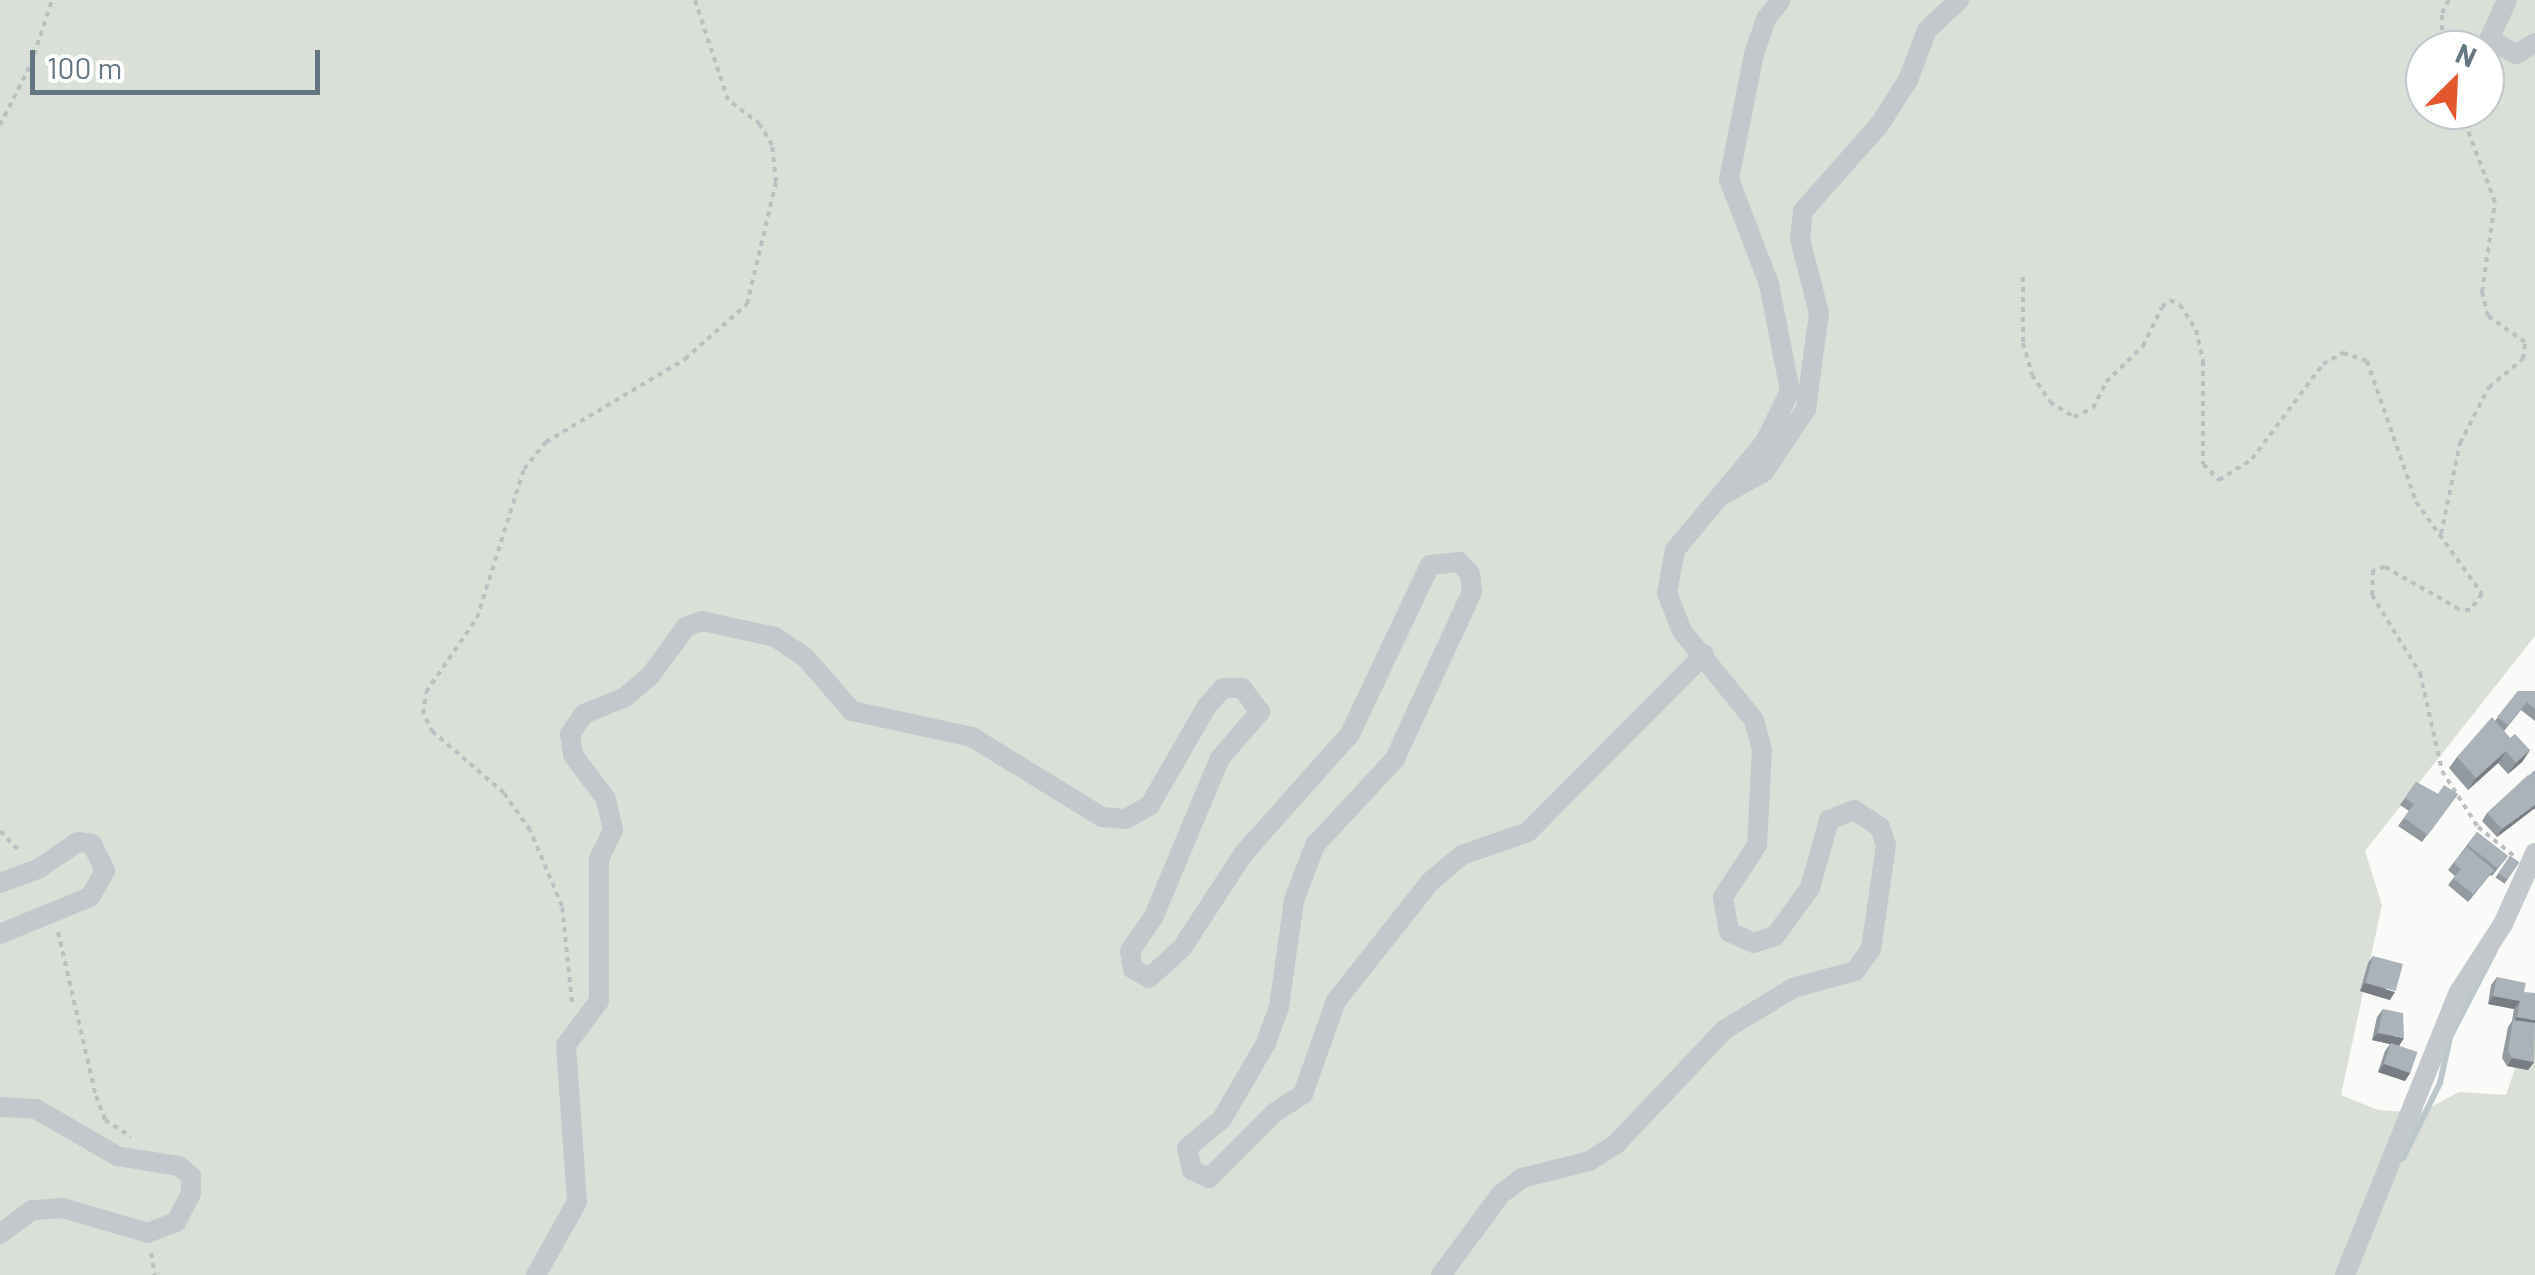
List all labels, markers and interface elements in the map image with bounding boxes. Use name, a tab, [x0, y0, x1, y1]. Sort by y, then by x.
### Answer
scale bar	[35, 30, 325, 92]
north arrow	[2405, 30, 2505, 130]
text: N	[2451, 35, 2482, 74]
text: 100 m	[47, 49, 122, 85]

